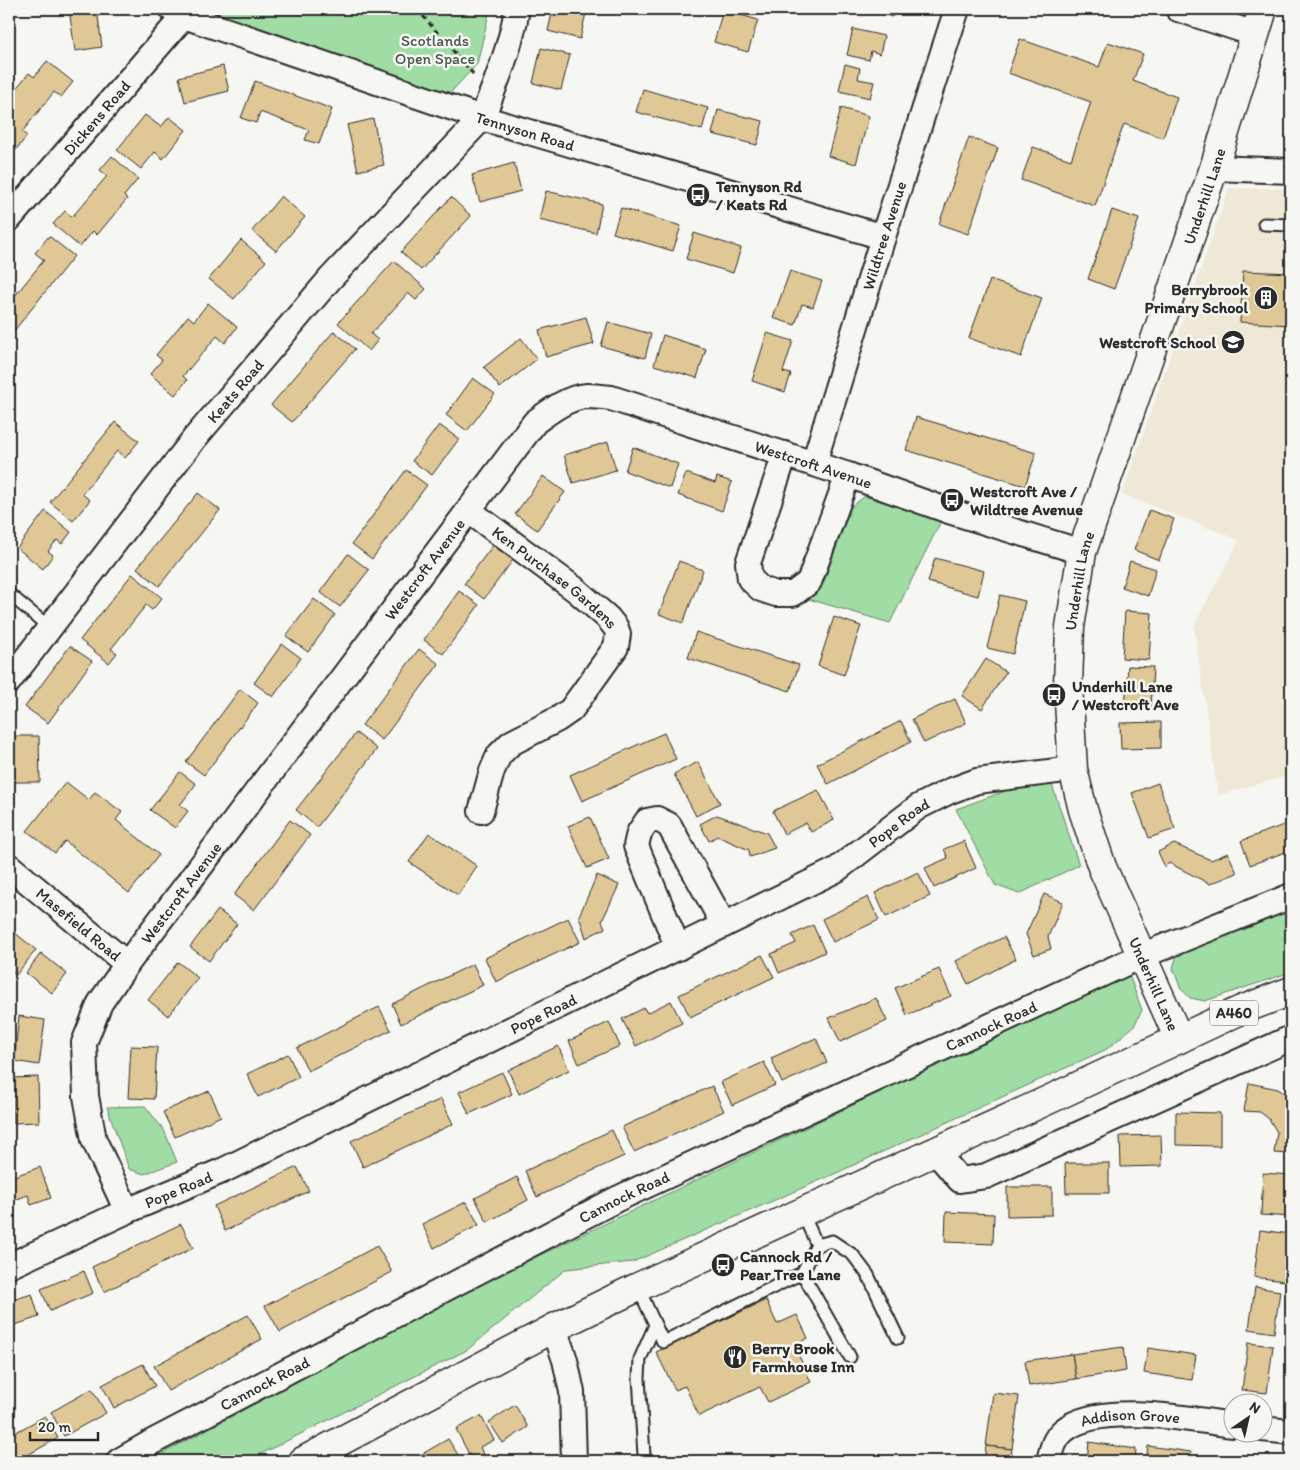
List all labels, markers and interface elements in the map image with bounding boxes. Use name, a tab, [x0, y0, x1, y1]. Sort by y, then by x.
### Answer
park label: Scotlands Open Space	[395, 31, 475, 68]
street label: Dickens Road	[59, 76, 134, 159]
street label: Tennyson Road	[473, 107, 577, 155]
street label: Underhill Lane	[1179, 146, 1229, 247]
place label: Tennyson Rd / Keats Rd	[715, 177, 802, 214]
street label: Wildtree Avenue	[858, 178, 910, 292]
bus stop icon: Tennyson Rd / Keats Rd	[685, 182, 711, 208]
place label: Berrybrook Primary School	[1145, 280, 1249, 318]
building icon: Berrybrook Primary School	[1253, 285, 1279, 311]
school or university icon: Westcroft School	[1220, 329, 1246, 355]
place label: Westcroft School	[1099, 333, 1216, 352]
street label: Keats Road	[203, 355, 268, 426]
street label: Westcroft Avenue	[753, 436, 875, 492]
place label: Westcroft Ave / Wildtree Avenue	[970, 482, 1083, 519]
bus stop icon: Westcroft Ave / Wildtree Avenue	[939, 487, 965, 513]
street label: Westcroft Avenue	[380, 514, 469, 624]
street label: Ken Purchase Gardens	[489, 522, 622, 632]
street label: Underhill Lane	[1060, 529, 1098, 632]
place label: Underhill Lane / Westcroft Ave	[1071, 677, 1179, 714]
bus stop icon: Underhill Lane / Westcroft Ave	[1041, 682, 1067, 708]
street label: Pope Road	[864, 793, 933, 851]
street label: Westcroft Avenue	[136, 838, 225, 947]
street label: Masefield Road	[33, 883, 126, 965]
street label: Underhill Lane	[1125, 934, 1183, 1034]
street label: Pope Road	[507, 989, 580, 1038]
street label: Cannock Road	[942, 996, 1040, 1055]
road number: A460	[1210, 1000, 1258, 1026]
street label: Pope Road	[142, 1166, 215, 1212]
street label: Cannock Road	[575, 1166, 673, 1227]
place label: Cannock Rd / Pear Tree Lane	[740, 1247, 841, 1284]
bus stop icon: Cannock Rd / Pear Tree Lane	[710, 1252, 736, 1278]
place label: Berry Brook Farmhouse Inn	[752, 1339, 856, 1376]
restaurant icon: Berry Brook Farmhouse Inn	[722, 1344, 748, 1370]
street label: Cannock Road	[216, 1352, 313, 1414]
north arrow	[1222, 1392, 1272, 1442]
text: N	[1246, 1398, 1264, 1417]
street label: Addison Grove	[1078, 1405, 1181, 1430]
scale bar	[30, 1410, 98, 1442]
text: 20 m	[38, 1418, 72, 1436]

